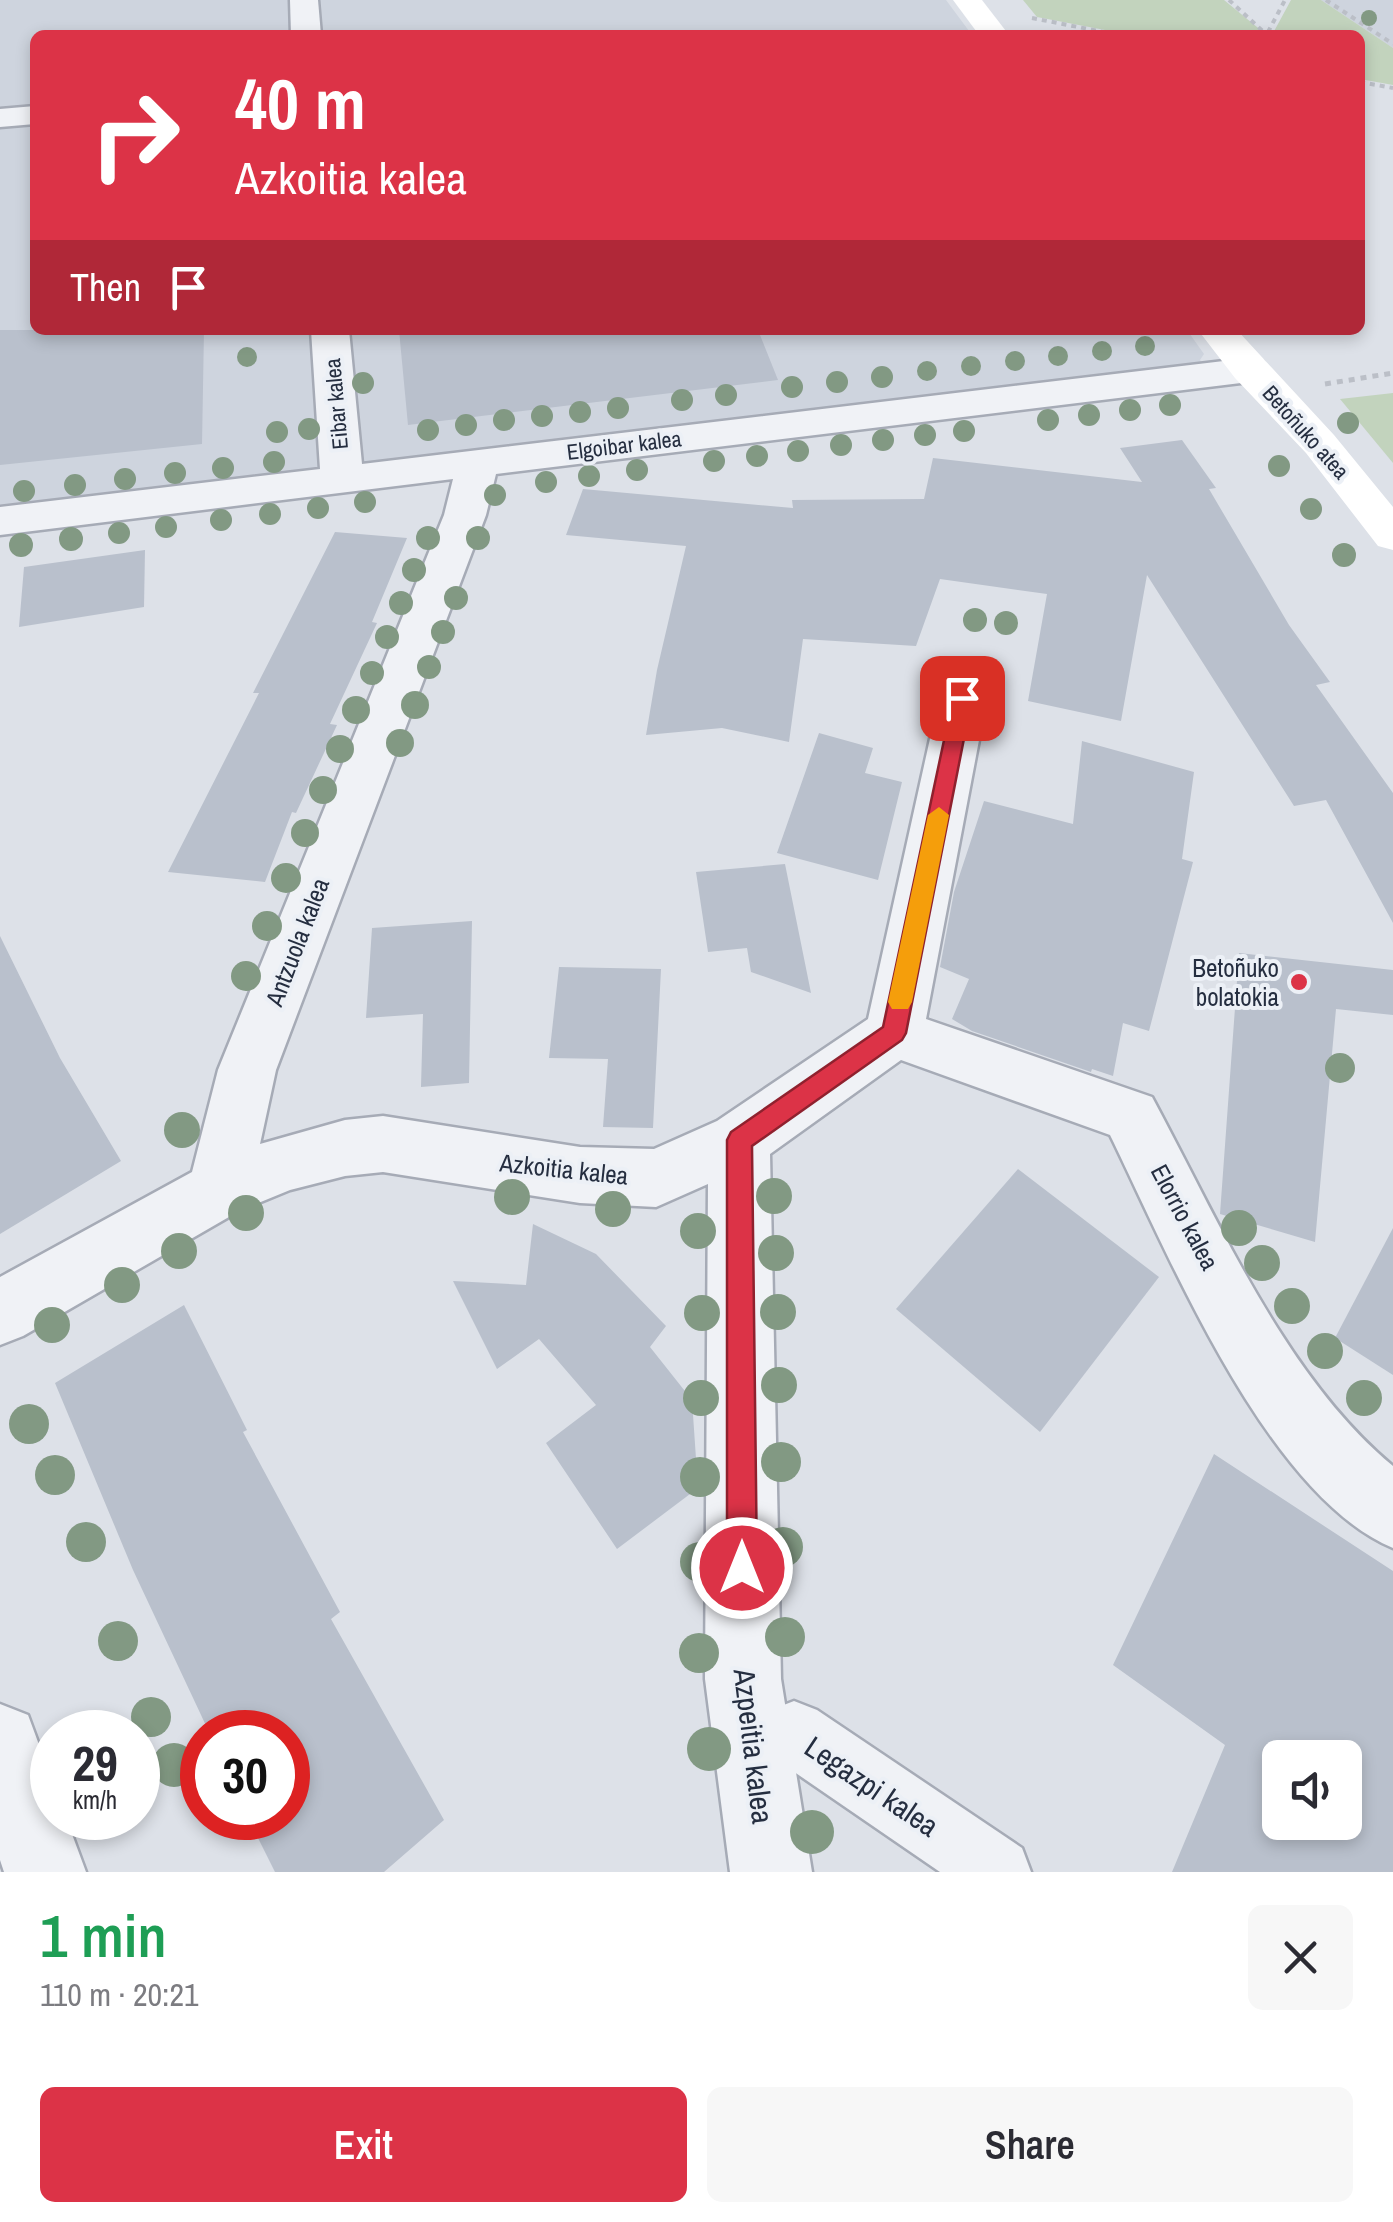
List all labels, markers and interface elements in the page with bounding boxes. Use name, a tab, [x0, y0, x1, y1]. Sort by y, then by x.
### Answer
text: 40 m	[235, 57, 366, 151]
icon: right	[70, 70, 200, 200]
text: Azkoitia kalea	[235, 147, 467, 208]
icon: arrive	[161, 260, 216, 315]
text: Then	[70, 262, 141, 313]
street label: Eibar kalea	[317, 357, 355, 451]
street label: Betoñuko atea	[1256, 379, 1356, 485]
street label: Elgoibar kalea	[565, 423, 683, 467]
pin	[920, 656, 1005, 741]
icon: arrive	[935, 671, 990, 726]
street label: Antzuola kalea	[257, 873, 337, 1012]
place label: Betoñuko bolatokia	[1192, 951, 1280, 1014]
marker: Betoñuko bolatokia	[1288, 971, 1310, 993]
street label: Azkoitia kalea	[497, 1145, 630, 1193]
street label: Elorrio kalea	[1143, 1158, 1227, 1276]
position arrow	[690, 1516, 794, 1620]
street label: Azpeitia kalea	[725, 1665, 783, 1826]
speed limit sign: 30	[180, 1710, 310, 1840]
street label: Legazpi kalea	[797, 1727, 947, 1846]
text: 29	[72, 1729, 118, 1797]
map controls	[1262, 1740, 1362, 1840]
button: sound	[1262, 1740, 1362, 1840]
text: km/h	[73, 1783, 117, 1817]
text: 1 min	[40, 1895, 167, 1976]
button: close	[1248, 1905, 1353, 2010]
text: 110 m · 20:21	[40, 1973, 199, 2016]
button: Exit	[40, 2087, 687, 2202]
button: Share	[707, 2087, 1353, 2202]

